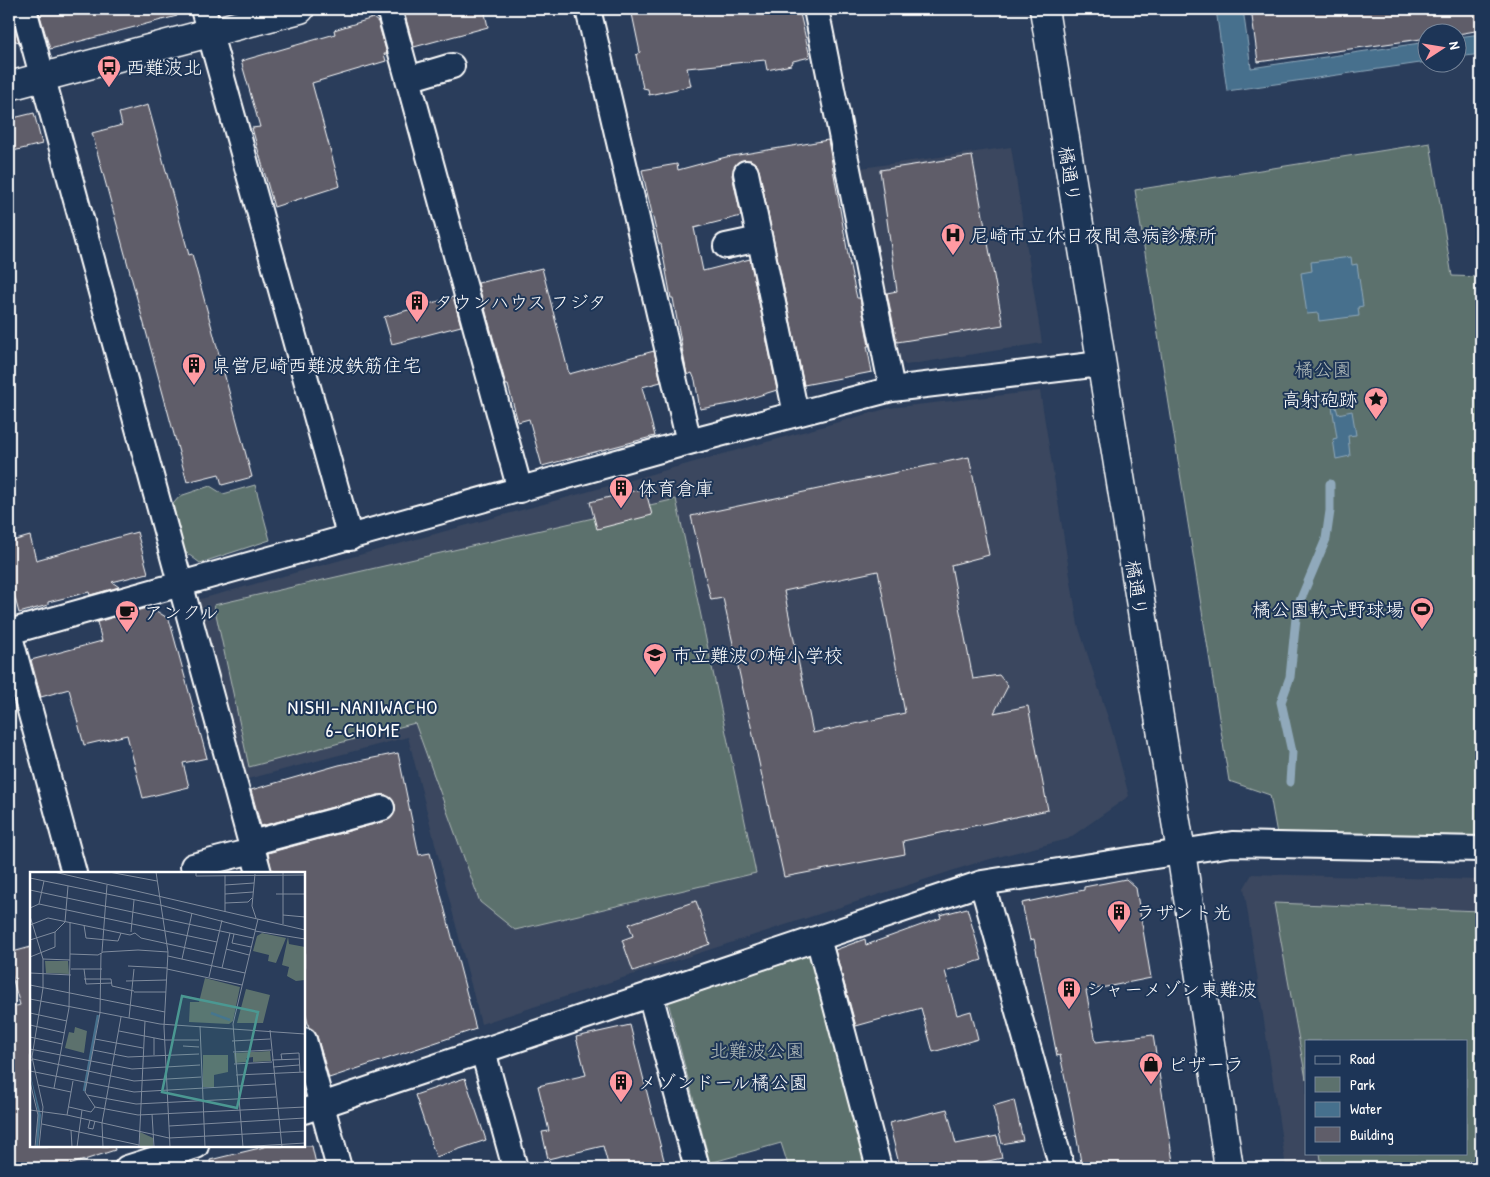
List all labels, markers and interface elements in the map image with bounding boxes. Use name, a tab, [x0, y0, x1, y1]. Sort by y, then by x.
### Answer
north arrow	[1418, 22, 1468, 72]
text: N	[1445, 40, 1465, 51]
bus stop icon: 西難波北	[96, 54, 122, 88]
place label: 西難波北	[126, 54, 202, 80]
street label: 橘通り	[1053, 144, 1087, 204]
hospital icon: 尼崎市立休日夜間急病診療所	[940, 222, 966, 256]
place label: 尼崎市立休日夜間急病診療所	[970, 222, 1217, 248]
building icon: タウンハウス フジタ	[404, 289, 430, 323]
place label: タウンハウス フジタ	[434, 289, 607, 315]
building icon: 県営尼崎西難波鉄筋住宅	[181, 352, 207, 386]
place label: 県営尼崎西難波鉄筋住宅	[212, 352, 421, 378]
park label: 橘公園	[1294, 356, 1352, 382]
place label: 高射砲跡	[1282, 386, 1358, 412]
place icon: 高射砲跡	[1363, 386, 1389, 420]
building icon: 体育倉庫	[608, 475, 634, 509]
place label: 体育倉庫	[638, 475, 714, 501]
street label: 橘通り	[1120, 558, 1154, 618]
place label: 橘公園軟式野球場	[1252, 596, 1404, 622]
sports icon: 橘公園軟式野球場	[1409, 596, 1435, 630]
cafe icon: アンクル	[114, 599, 140, 633]
place label: アンクル	[144, 599, 219, 625]
school or university icon: 市立難波の梅小学校	[642, 642, 668, 676]
place label: 市立難波の梅小学校	[672, 642, 843, 668]
district label: NISHI-NANIWACHO 6-CHOME	[288, 693, 438, 743]
inset map	[30, 872, 305, 1147]
building icon: ラザント光	[1106, 899, 1132, 933]
place label: ラザント光	[1136, 899, 1231, 925]
building icon: シャーメゾン東難波	[1056, 976, 1082, 1010]
place label: シャーメゾン東難波	[1086, 976, 1257, 1002]
park label: 北難波公園	[709, 1037, 805, 1063]
legend	[1305, 1040, 1468, 1154]
text: Road	[1350, 1048, 1375, 1069]
shop icon: ピザーラ	[1138, 1051, 1164, 1085]
place label: ピザーラ	[1168, 1051, 1244, 1077]
building icon: メゾンドール橘公園	[608, 1069, 634, 1103]
place label: メゾンドール橘公園	[638, 1069, 808, 1095]
text: Park	[1350, 1074, 1375, 1095]
text: Water	[1350, 1098, 1382, 1119]
text: Building	[1350, 1124, 1394, 1145]

